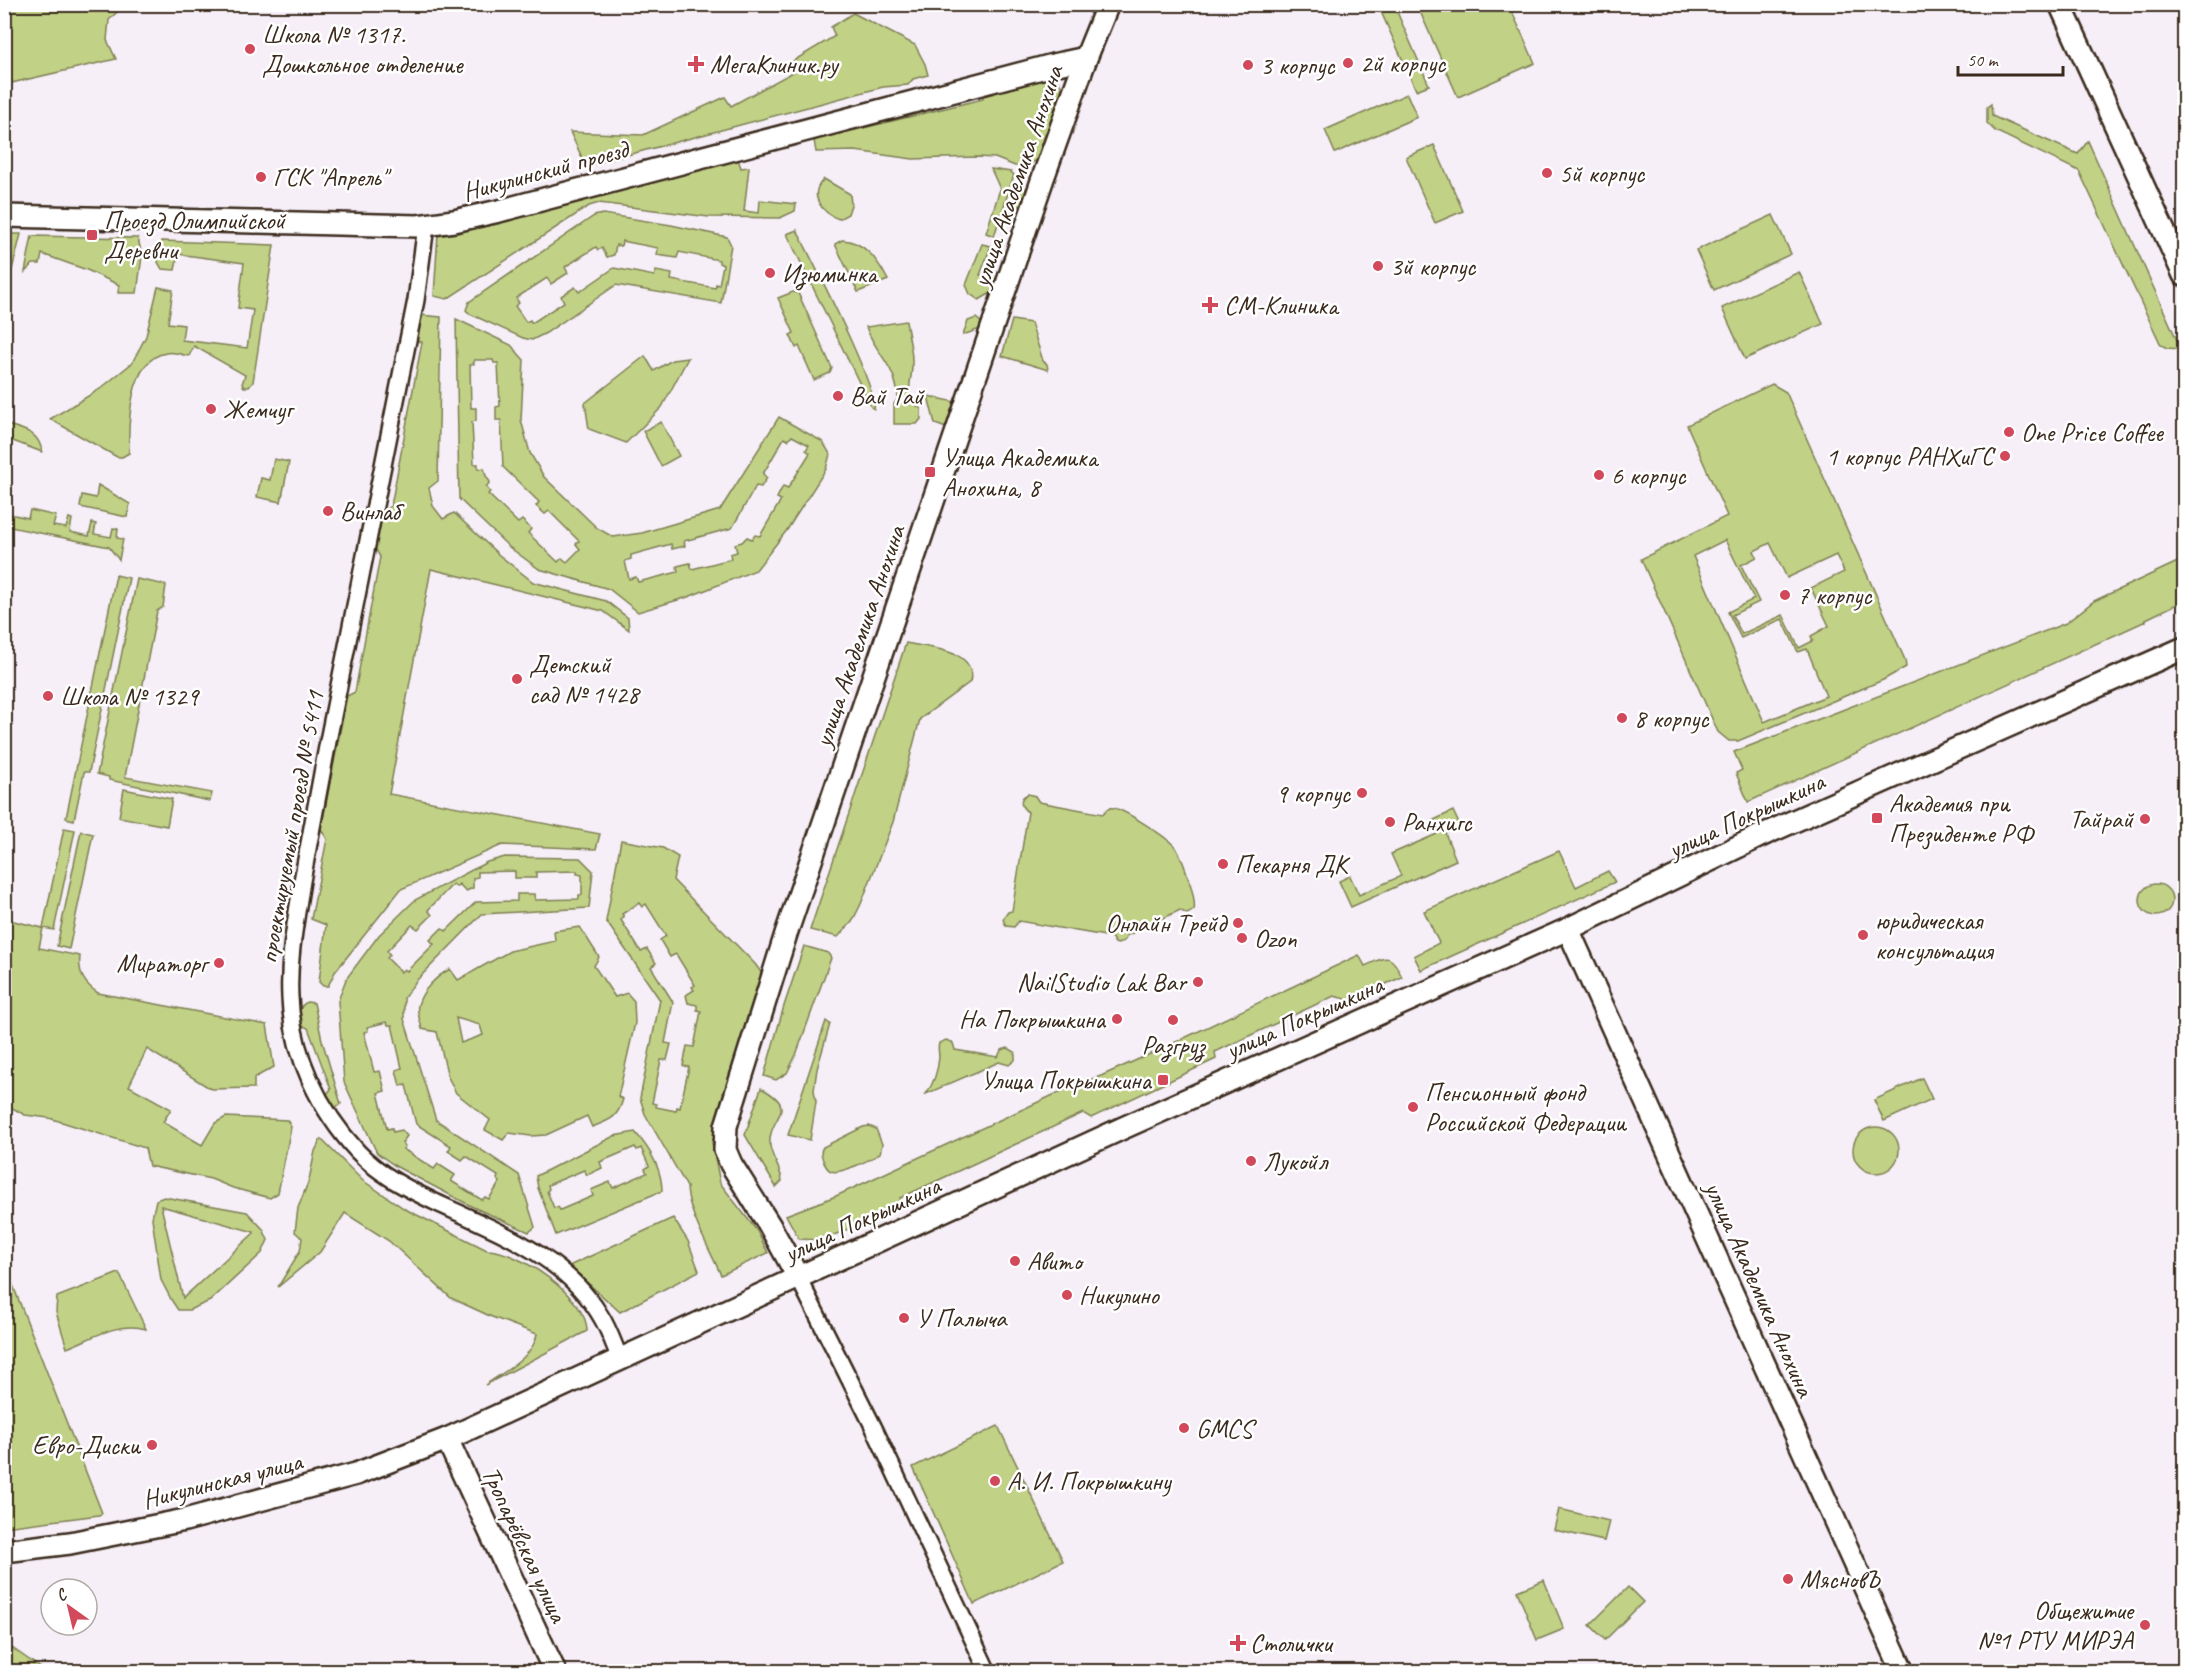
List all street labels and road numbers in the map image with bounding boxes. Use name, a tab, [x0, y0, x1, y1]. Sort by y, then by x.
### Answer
street label: улица Академика Анохина	[963, 59, 1071, 293]
street label: Никулинский проезд	[459, 132, 634, 208]
street label: улица Академика Анохина	[805, 519, 913, 753]
street label: проектируемый проезд № 5411	[251, 687, 332, 966]
street label: улица Покрышкина	[1661, 764, 1831, 867]
street label: улица Покрышкина	[1219, 967, 1389, 1068]
street label: улица Покрышкина	[777, 1168, 947, 1271]
street label: улица Академика Анохина	[1696, 1175, 1823, 1403]
street label: Никулинская улица	[139, 1444, 307, 1516]
street label: Тропарёвская улица	[474, 1461, 576, 1629]

